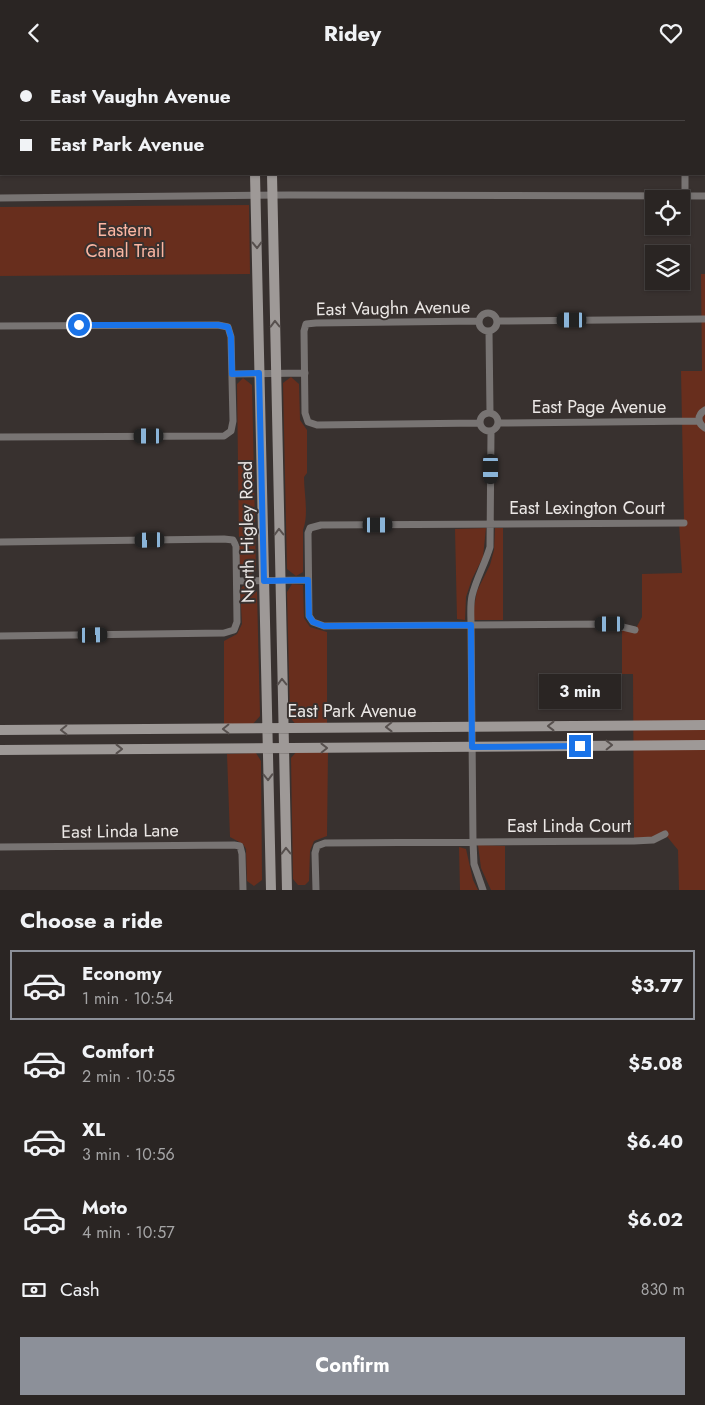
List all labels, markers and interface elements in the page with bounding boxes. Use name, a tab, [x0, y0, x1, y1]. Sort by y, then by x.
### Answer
text: Ridey	[324, 17, 381, 49]
icon: back	[20, 19, 48, 47]
icon: heart	[657, 19, 685, 47]
text: East Vaughn Avenue	[50, 83, 231, 110]
text: East Park Avenue	[50, 131, 204, 158]
map controls	[645, 190, 690, 290]
button: locate	[645, 190, 690, 235]
park label: Eastern Canal Trail	[85, 217, 165, 264]
one-way arrow	[252, 242, 262, 250]
button: layers	[645, 245, 690, 290]
street label: East Vaughn Avenue	[316, 294, 470, 322]
car	[557, 313, 587, 328]
route start	[68, 314, 90, 336]
one-way arrow	[270, 320, 280, 328]
street label: East Page Avenue	[532, 394, 666, 420]
car	[134, 429, 164, 444]
car	[483, 454, 498, 484]
street label: North Higley Road	[233, 461, 261, 603]
street label: East Lexington Court	[509, 495, 666, 521]
car	[363, 518, 393, 533]
one-way arrow	[274, 527, 284, 535]
car	[134, 532, 165, 548]
car	[595, 617, 625, 632]
car	[77, 627, 108, 643]
callout: 3 min	[539, 673, 621, 709]
one-way arrow	[277, 678, 288, 686]
text: 3 min	[559, 680, 601, 703]
street label: East Park Avenue	[287, 698, 417, 724]
one-way arrow	[547, 721, 555, 731]
one-way arrow	[385, 722, 392, 732]
one-way arrow	[222, 723, 230, 734]
one-way arrow	[60, 725, 68, 735]
route end	[569, 735, 591, 757]
one-way arrow	[606, 740, 613, 750]
one-way arrow	[320, 743, 328, 753]
one-way arrow	[115, 744, 123, 754]
one-way arrow	[263, 773, 274, 781]
street label: East Linda Court	[507, 813, 632, 839]
street label: East Linda Lane	[61, 817, 179, 845]
one-way arrow	[281, 847, 292, 855]
text: Choose a ride	[20, 904, 163, 936]
text: Economy	[82, 960, 162, 987]
icon: car	[22, 963, 67, 1008]
text: $3.77	[631, 972, 683, 999]
text: 1 min · 10:54	[82, 987, 173, 1010]
text: Comfort	[82, 1038, 154, 1065]
icon: car	[22, 1041, 67, 1086]
text: $5.08	[628, 1050, 683, 1077]
text: 2 min · 10:55	[82, 1065, 175, 1088]
text: XL	[82, 1116, 105, 1143]
icon: car	[22, 1119, 67, 1164]
text: $6.40	[627, 1128, 683, 1155]
text: 3 min · 10:56	[82, 1143, 175, 1166]
text: Moto	[82, 1194, 127, 1221]
icon: car	[22, 1197, 67, 1242]
text: $6.02	[627, 1206, 683, 1233]
text: 4 min · 10:57	[82, 1221, 175, 1244]
icon: cash	[20, 1276, 48, 1304]
text: Cash	[60, 1276, 100, 1303]
text: 830 m	[641, 1278, 685, 1301]
button: Confirm	[20, 1337, 685, 1395]

